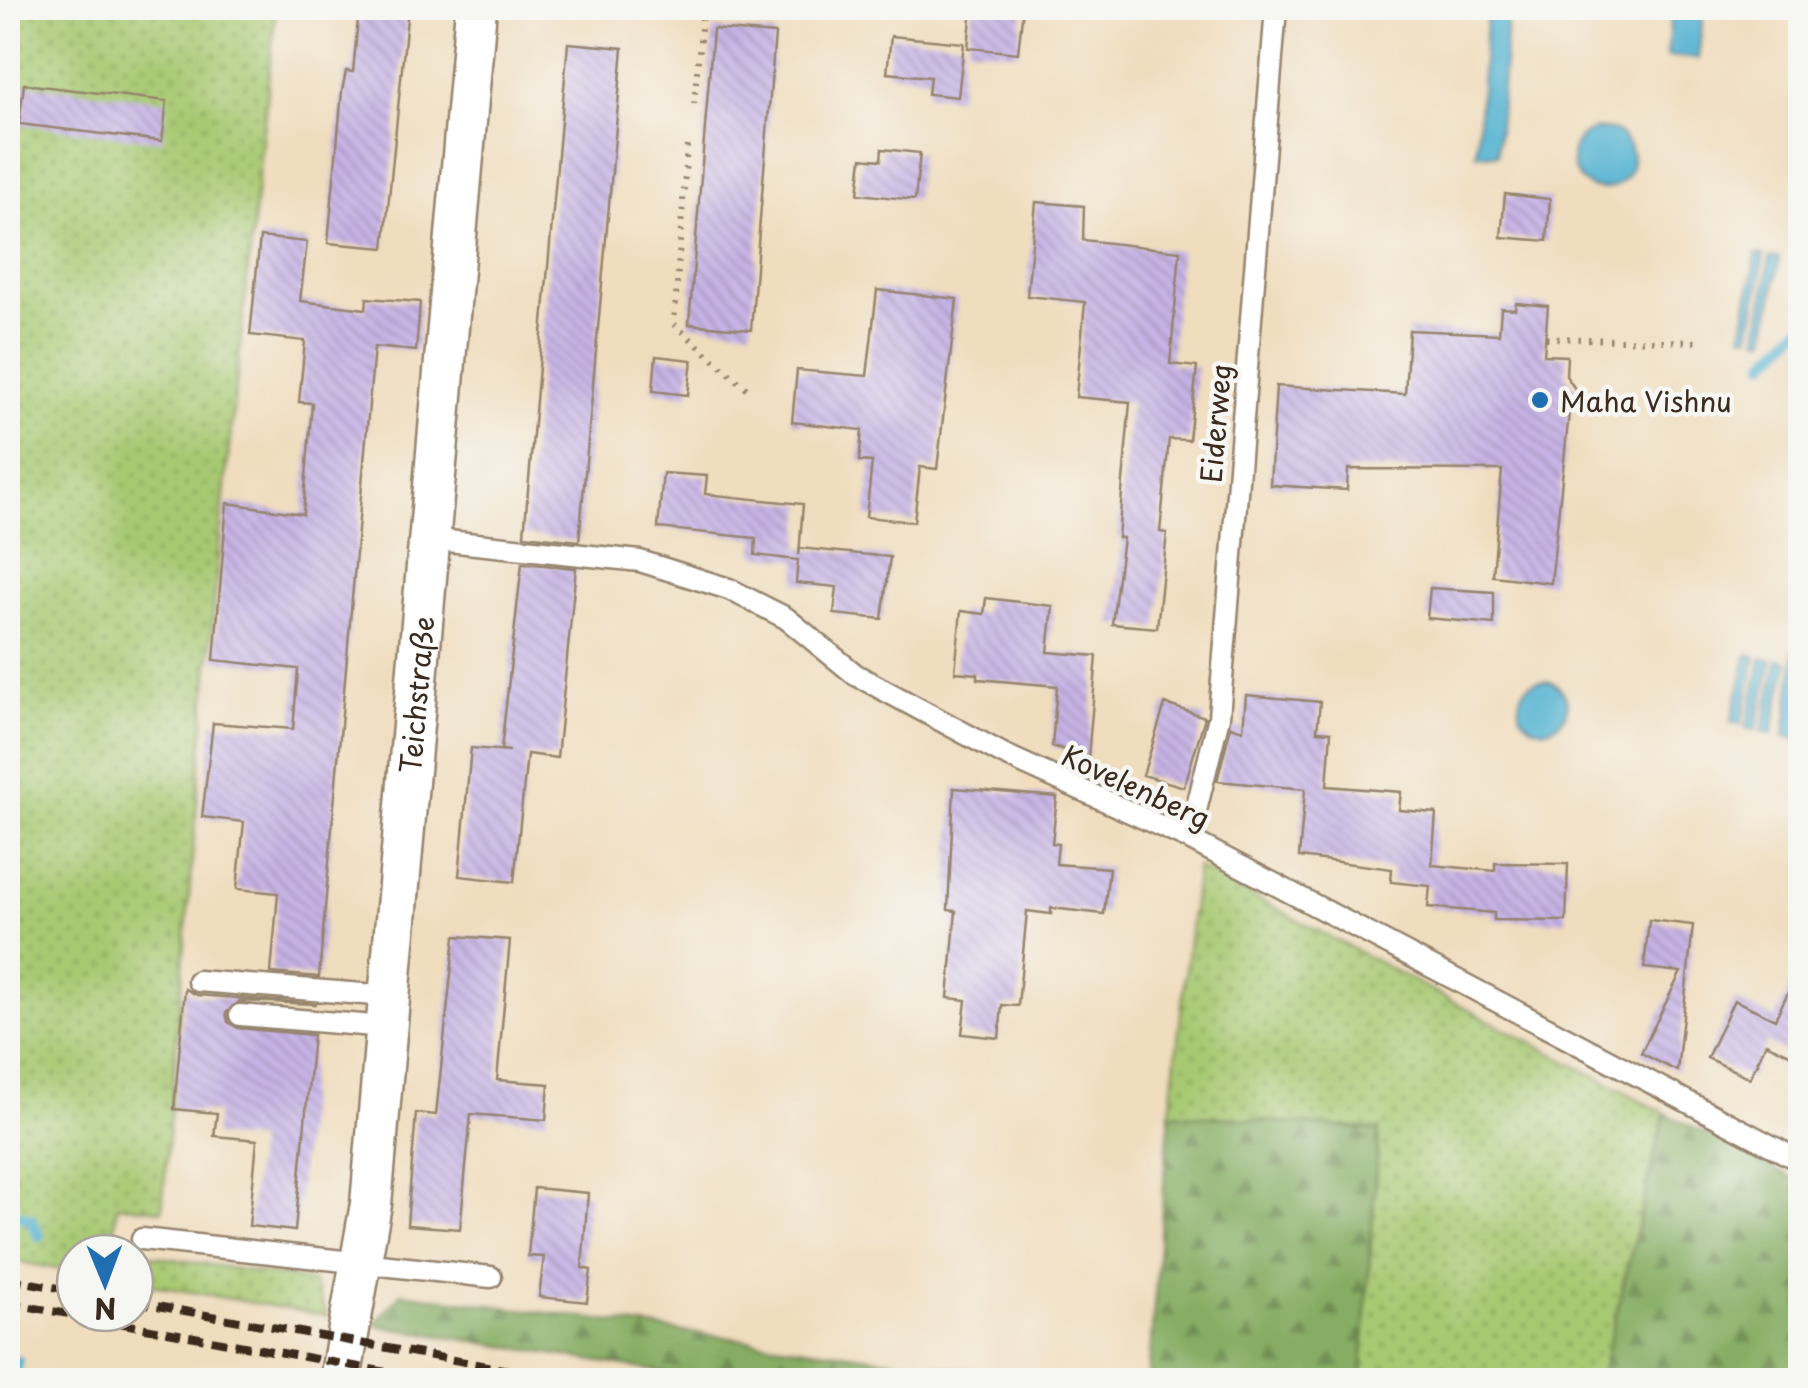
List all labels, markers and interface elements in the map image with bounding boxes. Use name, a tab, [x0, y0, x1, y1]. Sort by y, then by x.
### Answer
street label: Eiderweg	[1188, 362, 1242, 484]
place label: Maha Vishnu	[1560, 379, 1732, 422]
marker: Maha Vishnu	[1529, 389, 1551, 411]
street label: Teichstraße	[387, 614, 444, 775]
street label: Kovelenberg	[1055, 733, 1217, 839]
north arrow	[55, 1233, 155, 1333]
text: N	[94, 1288, 117, 1331]

